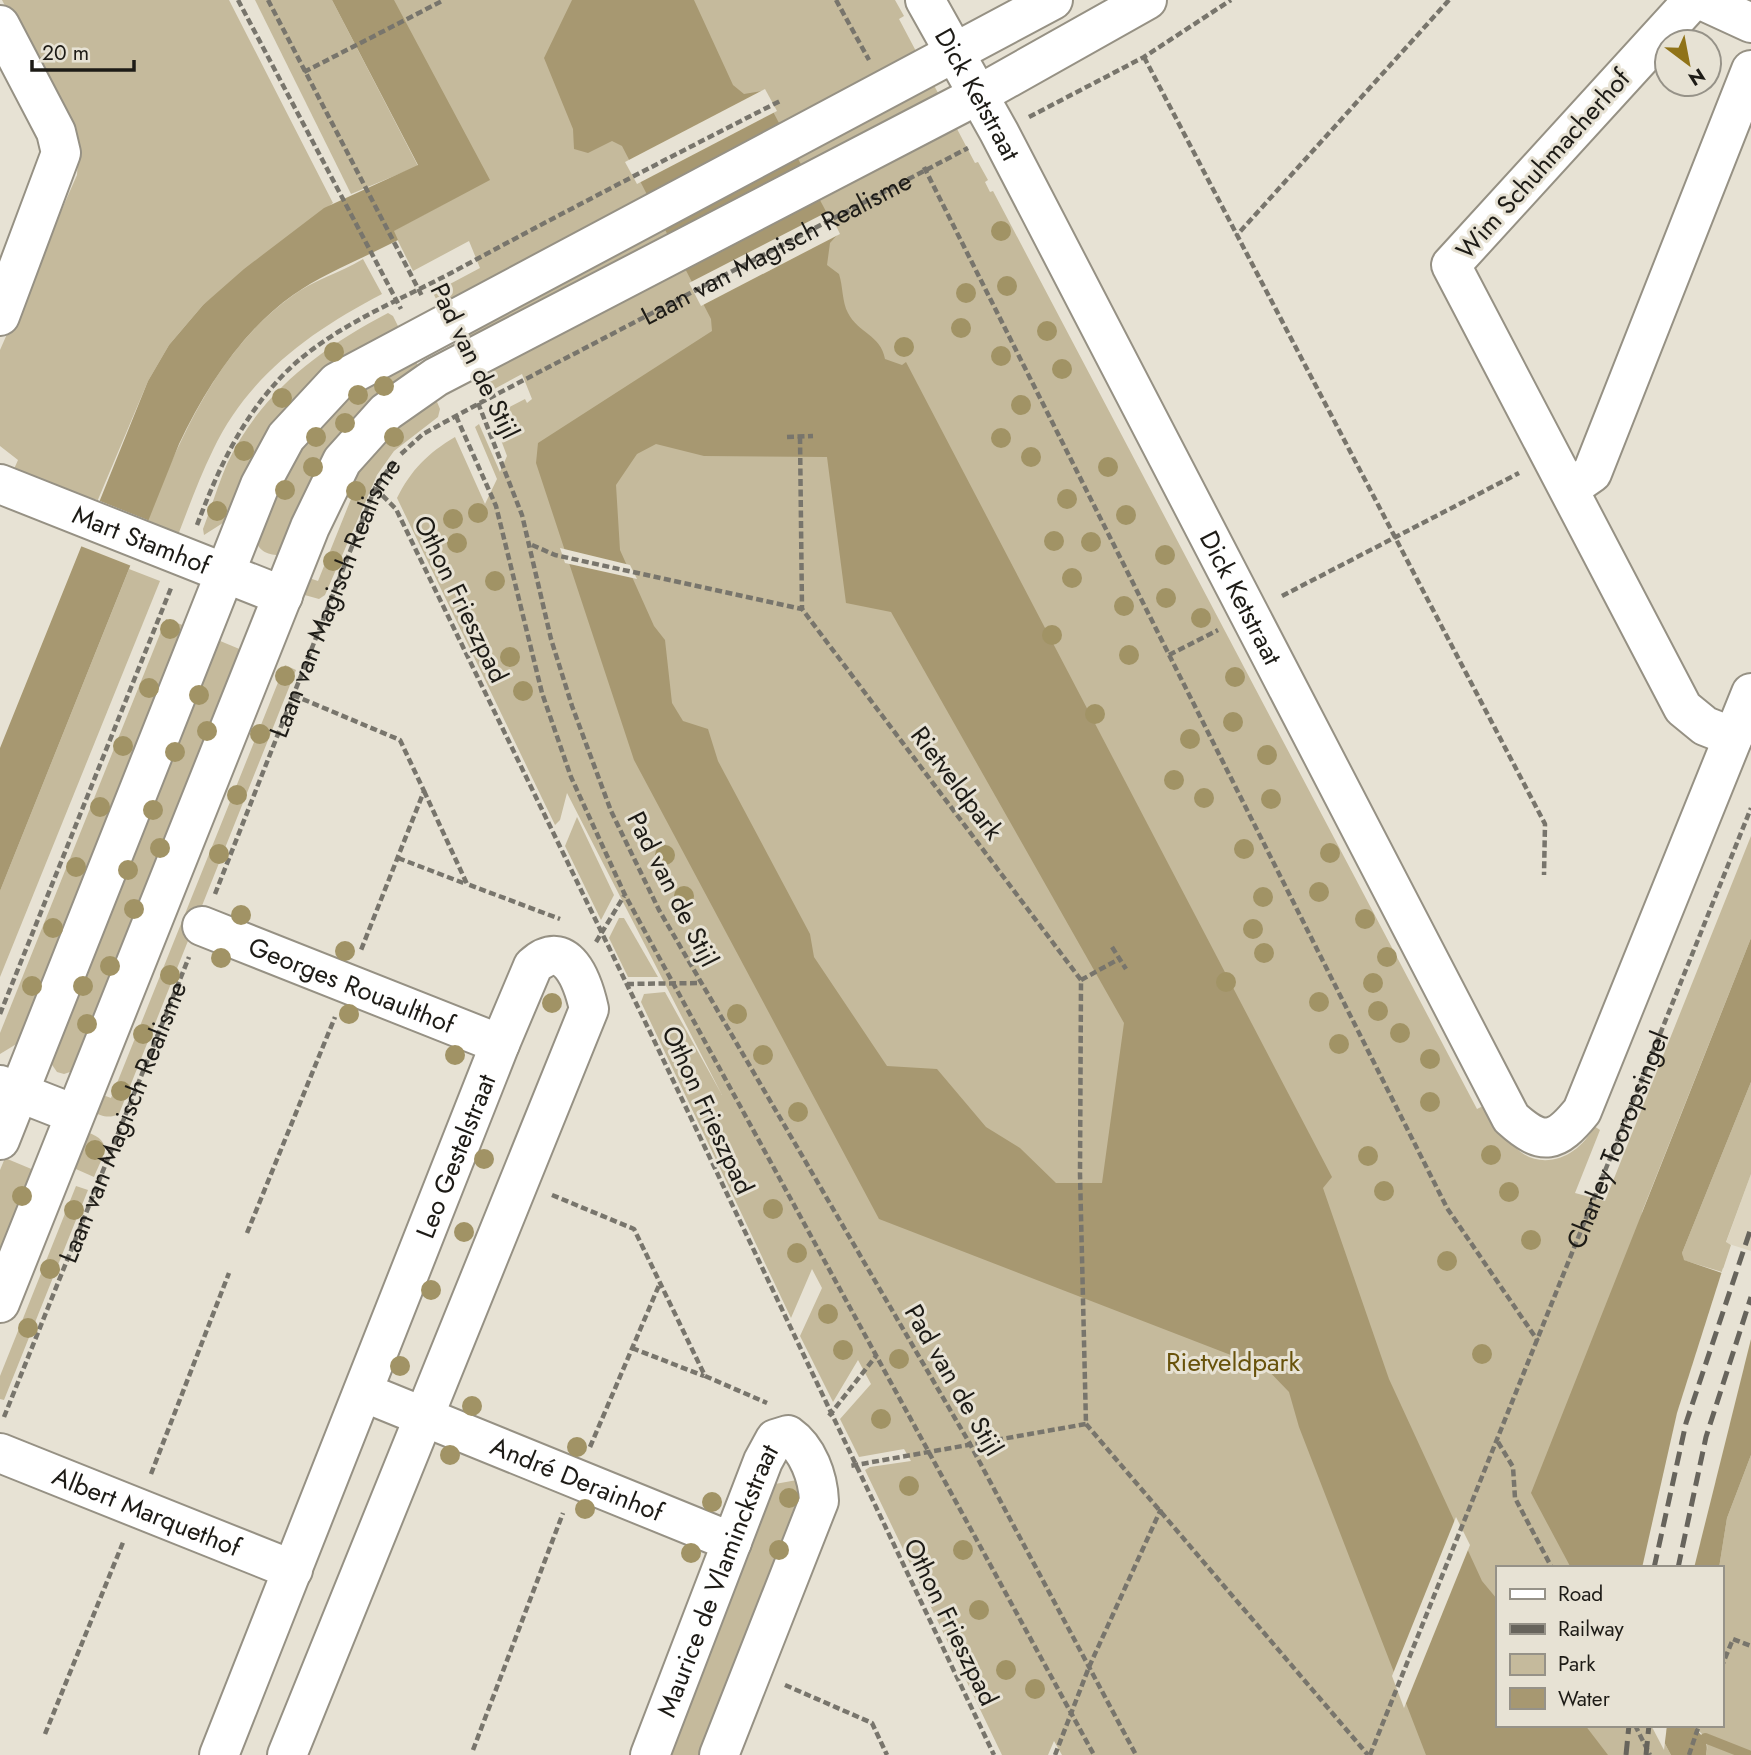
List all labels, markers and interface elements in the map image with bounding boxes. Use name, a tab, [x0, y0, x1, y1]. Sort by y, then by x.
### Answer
street label: Dick Ketstraat	[925, 21, 1030, 168]
scale bar	[32, 28, 133, 72]
north arrow	[1653, 28, 1723, 98]
text: 20 m	[42, 38, 89, 68]
street label: Wim Schuhmacherhof	[1447, 60, 1639, 268]
text: N	[1683, 62, 1710, 92]
street label: Laan van Magisch Realisme	[634, 162, 918, 335]
street label: Pad van de Stijl	[421, 276, 529, 446]
street label: Laan van Magisch Realisme	[260, 449, 410, 743]
street label: Mart Stamhof	[67, 496, 216, 585]
street label: Othon Frieszpad	[404, 509, 518, 689]
street label: Dick Ketstraat	[1190, 524, 1292, 672]
street label: Rietveldpark	[902, 718, 1013, 848]
street label: Pad van de Stijl	[618, 805, 728, 973]
street label: Georges Rouaulthof	[243, 927, 461, 1043]
street label: Laan van Magisch Realisme	[49, 975, 196, 1268]
street label: Othon Frieszpad	[652, 1019, 764, 1201]
street label: Charley Tooropsingel	[1557, 1025, 1678, 1255]
street label: Leo Gestelstraat	[406, 1068, 506, 1244]
street label: Pad van de Stijl	[895, 1297, 1013, 1463]
park label: Rietveldpark	[1166, 1343, 1300, 1381]
street label: André Derainhof	[485, 1427, 670, 1531]
street label: Maurice de Vlaminckstraat	[647, 1436, 788, 1723]
street label: Albert Marquethof	[47, 1457, 247, 1567]
street label: Othon Frieszpad	[894, 1532, 1008, 1712]
legend	[1496, 1566, 1723, 1727]
text: Road	[1558, 1579, 1603, 1609]
text: Railway	[1558, 1614, 1624, 1644]
text: Park	[1558, 1649, 1596, 1679]
text: Water	[1558, 1684, 1611, 1714]

